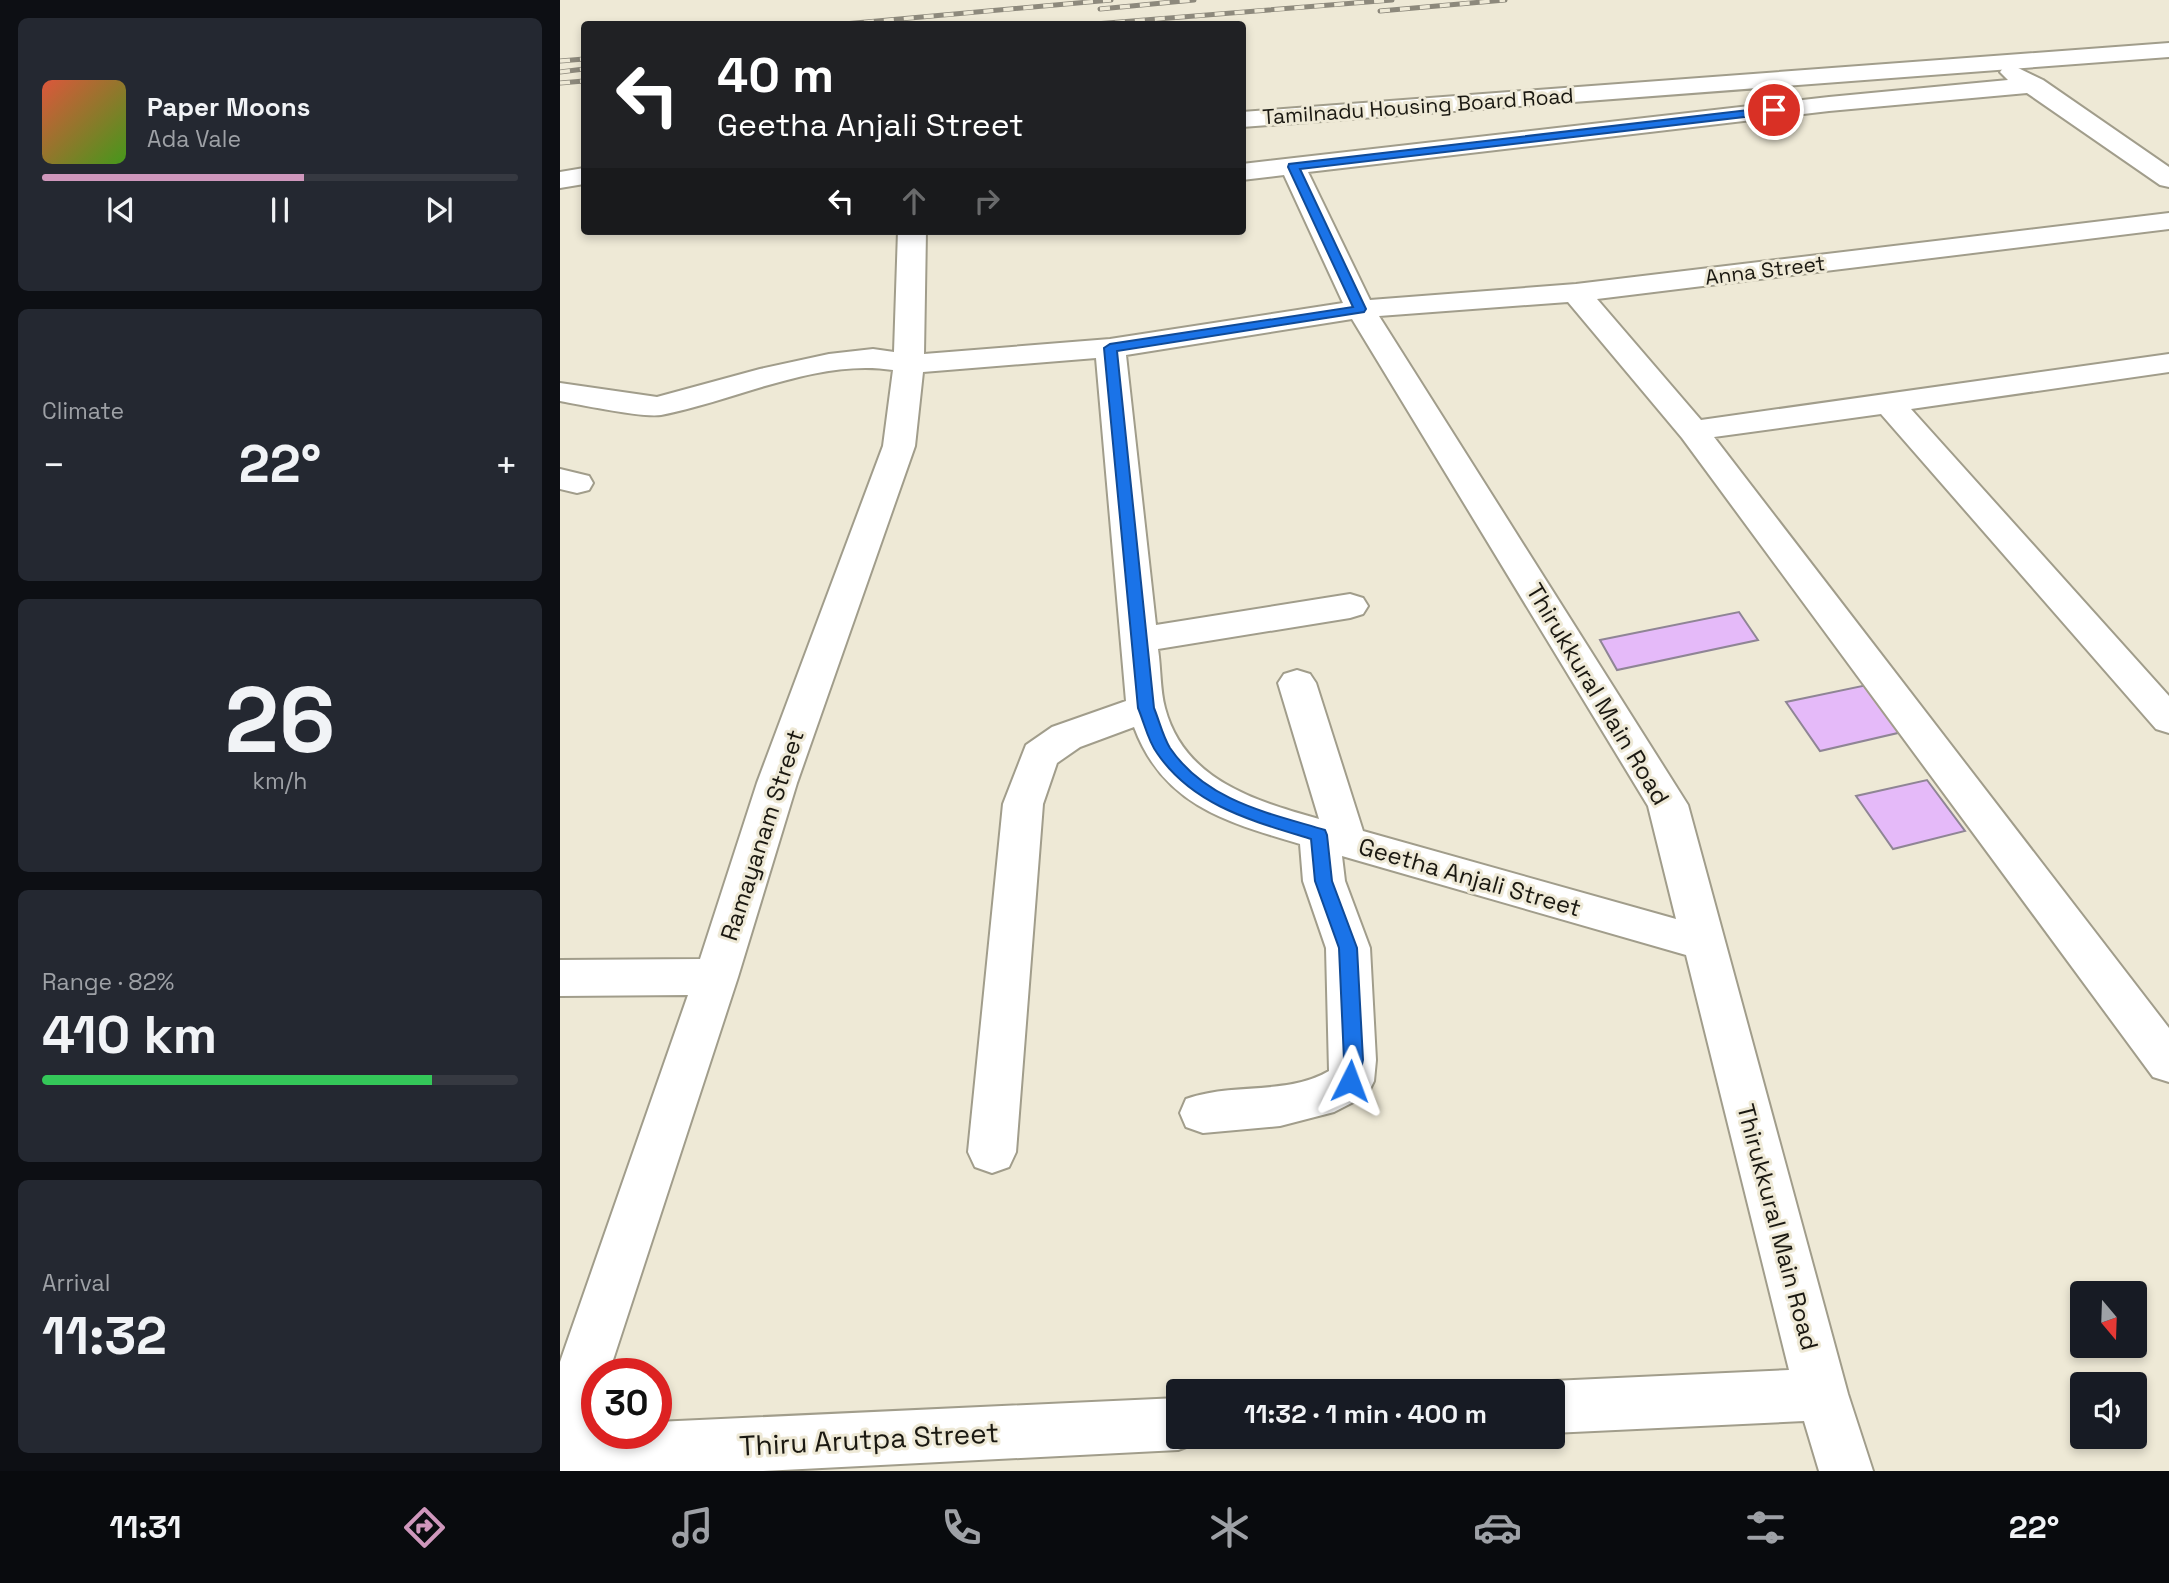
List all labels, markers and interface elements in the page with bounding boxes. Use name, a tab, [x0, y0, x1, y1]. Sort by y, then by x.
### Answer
text: 40 m	[717, 44, 834, 106]
icon: left	[602, 49, 693, 140]
pin	[1744, 80, 1804, 140]
street label: Tamilnadu Housing Board Road	[1261, 82, 1575, 130]
text: Paper Moons	[147, 90, 310, 124]
icon: arrive	[1755, 91, 1793, 129]
text: Geetha Anjali Street	[717, 105, 1024, 145]
text: Ada Vale	[147, 124, 241, 154]
icon: left	[822, 182, 860, 220]
icon: ahead	[895, 182, 933, 220]
icon: right	[968, 182, 1006, 220]
icon: previous	[102, 191, 140, 229]
icon: pause	[261, 191, 299, 229]
icon: next	[420, 191, 458, 229]
street label: Anna Street	[1703, 249, 1827, 291]
text: Climate	[42, 396, 124, 426]
text: 22°	[239, 431, 321, 497]
text: −	[42, 441, 66, 489]
text: +	[494, 441, 518, 489]
street label: Thirukkural Main Road	[1519, 577, 1677, 811]
text: 26	[225, 662, 335, 779]
street label: Ramayanam Street	[713, 725, 811, 945]
text: km/h	[253, 766, 307, 796]
street label: Geetha Anjali Street	[1355, 830, 1585, 924]
text: Range · 82%	[42, 967, 174, 997]
text: 410 km	[42, 1002, 217, 1068]
position arrow	[1313, 1044, 1387, 1118]
street label: Thirukkural Main Road	[1730, 1100, 1826, 1354]
text: Arrival	[42, 1268, 110, 1298]
north arrow	[2070, 1281, 2147, 1358]
map controls	[2070, 1281, 2147, 1449]
text: 11:32	[42, 1303, 167, 1369]
speed limit sign: 30	[581, 1358, 672, 1449]
button: sound	[2070, 1372, 2147, 1449]
text: 11:32 · 1 min · 400 m	[1244, 1397, 1487, 1431]
street label: Thiru Arutpa Street	[738, 1414, 1000, 1464]
icon: directions	[400, 1503, 449, 1552]
icon: music	[668, 1503, 717, 1552]
icon: phone	[937, 1503, 986, 1552]
icon: climate	[1205, 1503, 1254, 1552]
icon: car	[1473, 1503, 1522, 1552]
icon: filters	[1741, 1503, 1790, 1552]
text: 11:31	[110, 1507, 181, 1547]
text: 22°	[2009, 1507, 2059, 1547]

